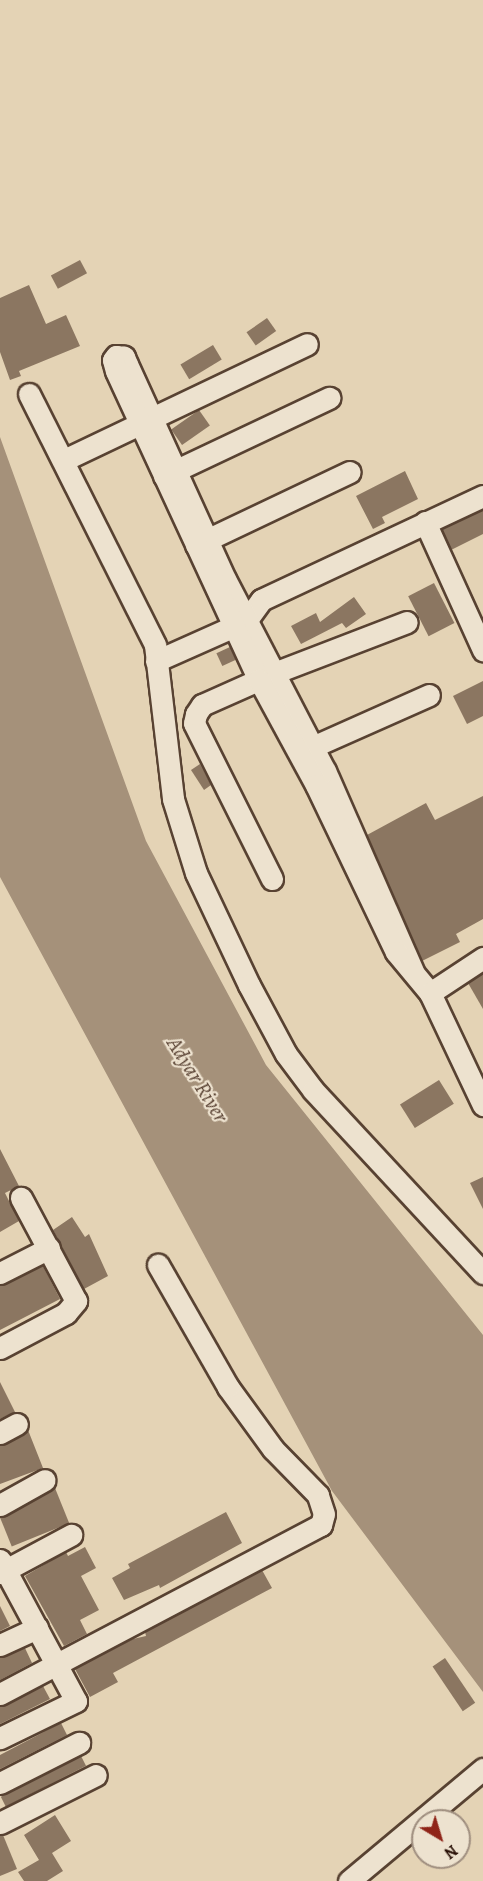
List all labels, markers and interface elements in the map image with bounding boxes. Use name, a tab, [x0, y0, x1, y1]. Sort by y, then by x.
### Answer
water label: Adyar River	[160, 1032, 234, 1128]
north arrow	[411, 1809, 471, 1869]
text: N	[439, 1839, 462, 1864]

